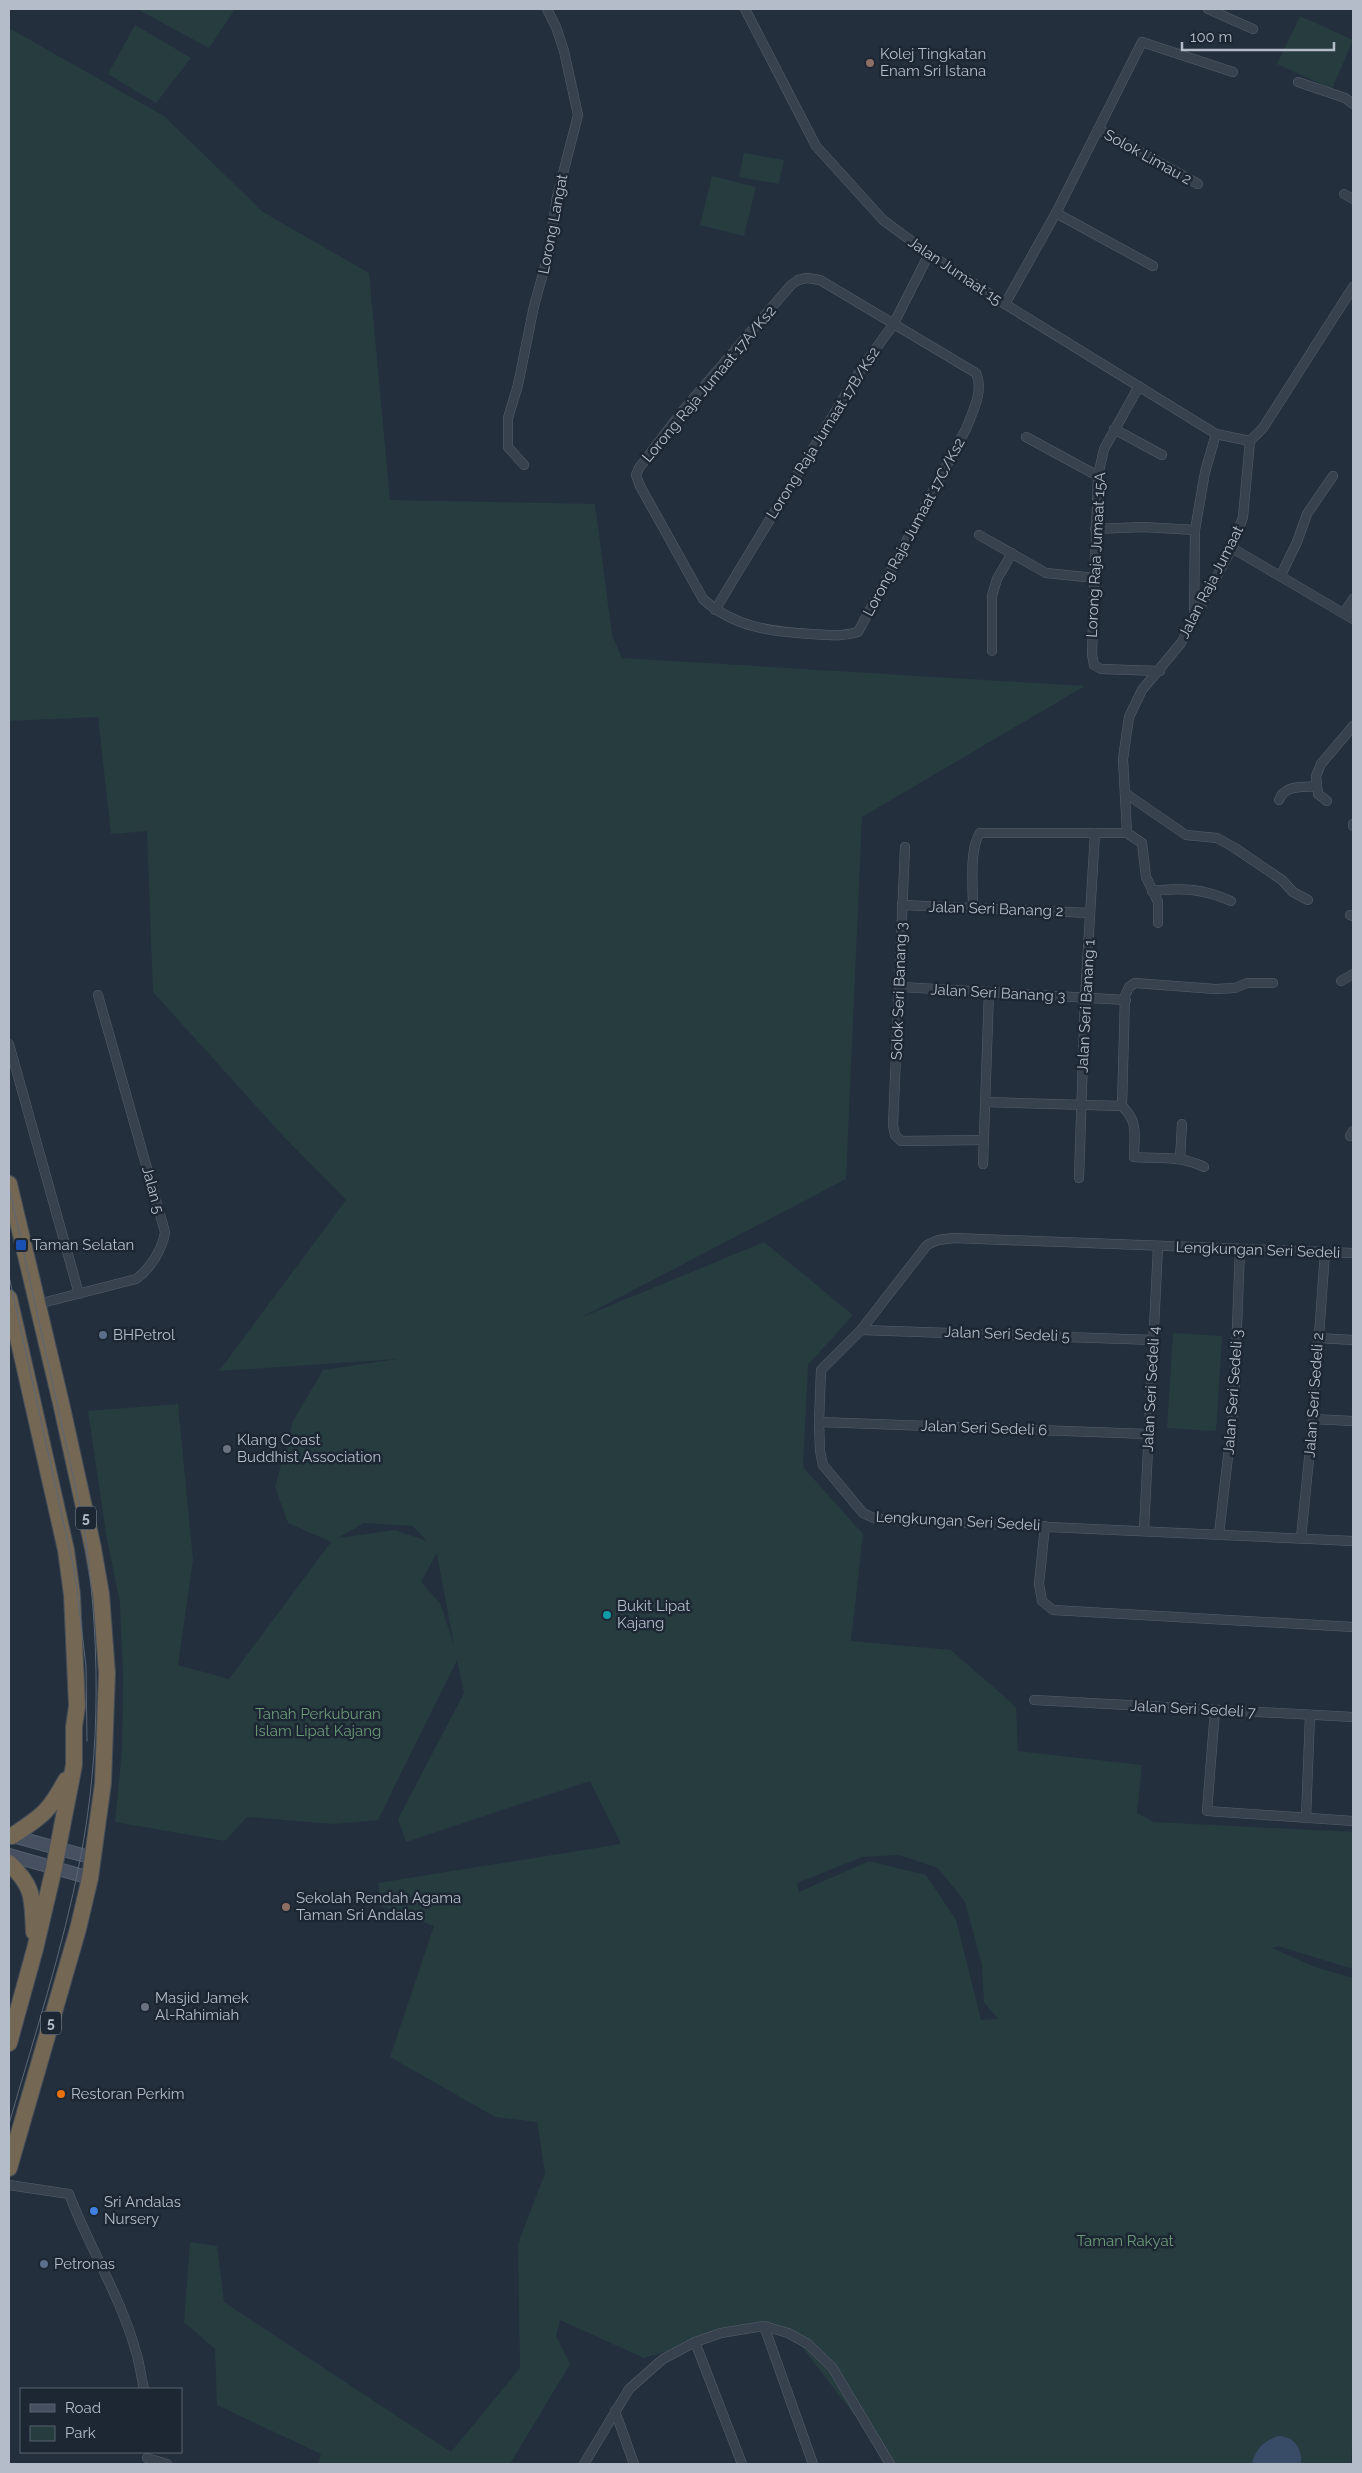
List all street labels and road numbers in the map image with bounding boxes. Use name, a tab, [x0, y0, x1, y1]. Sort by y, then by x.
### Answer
street label: Solok Limau 2	[1101, 126, 1195, 189]
street label: Lorong Langat	[534, 173, 572, 275]
street label: Jalan Jumaat 15	[905, 233, 1005, 309]
street label: Lorong Raja Jumaat 17A/Ks2	[638, 302, 780, 466]
street label: Lorong Raja Jumaat 17B/Ks2	[763, 344, 884, 522]
street label: Lorong Raja Jumaat 17C/Ks2	[859, 435, 969, 619]
street label: Lorong Raja Jumaat 15A	[1083, 472, 1109, 638]
street label: Jalan Raja Jumaat	[1175, 523, 1247, 641]
street label: Jalan Seri Banang 2	[928, 898, 1064, 920]
street label: Solok Seri Banang 3	[888, 922, 910, 1060]
street label: Jalan Seri Banang 1	[1074, 938, 1099, 1073]
street label: Jalan Seri Banang 3	[930, 980, 1066, 1006]
street label: Jalan 5	[138, 1164, 168, 1216]
street label: Lengkungan Seri Sedeli	[1175, 1238, 1341, 1262]
street label: Jalan Seri Sedeli 5	[944, 1323, 1070, 1345]
street label: Jalan Seri Sedeli 4	[1139, 1326, 1163, 1452]
street label: Jalan Seri Sedeli 3	[1220, 1329, 1246, 1455]
street label: Jalan Seri Sedeli 2	[1301, 1332, 1327, 1458]
street label: Jalan Seri Sedeli 6	[920, 1417, 1048, 1439]
road number: 5	[76, 1506, 96, 1530]
street label: Lengkungan Seri Sedeli	[875, 1508, 1041, 1534]
street label: Jalan Seri Sedeli 7	[1130, 1697, 1256, 1721]
road number: 5	[41, 2012, 61, 2035]

